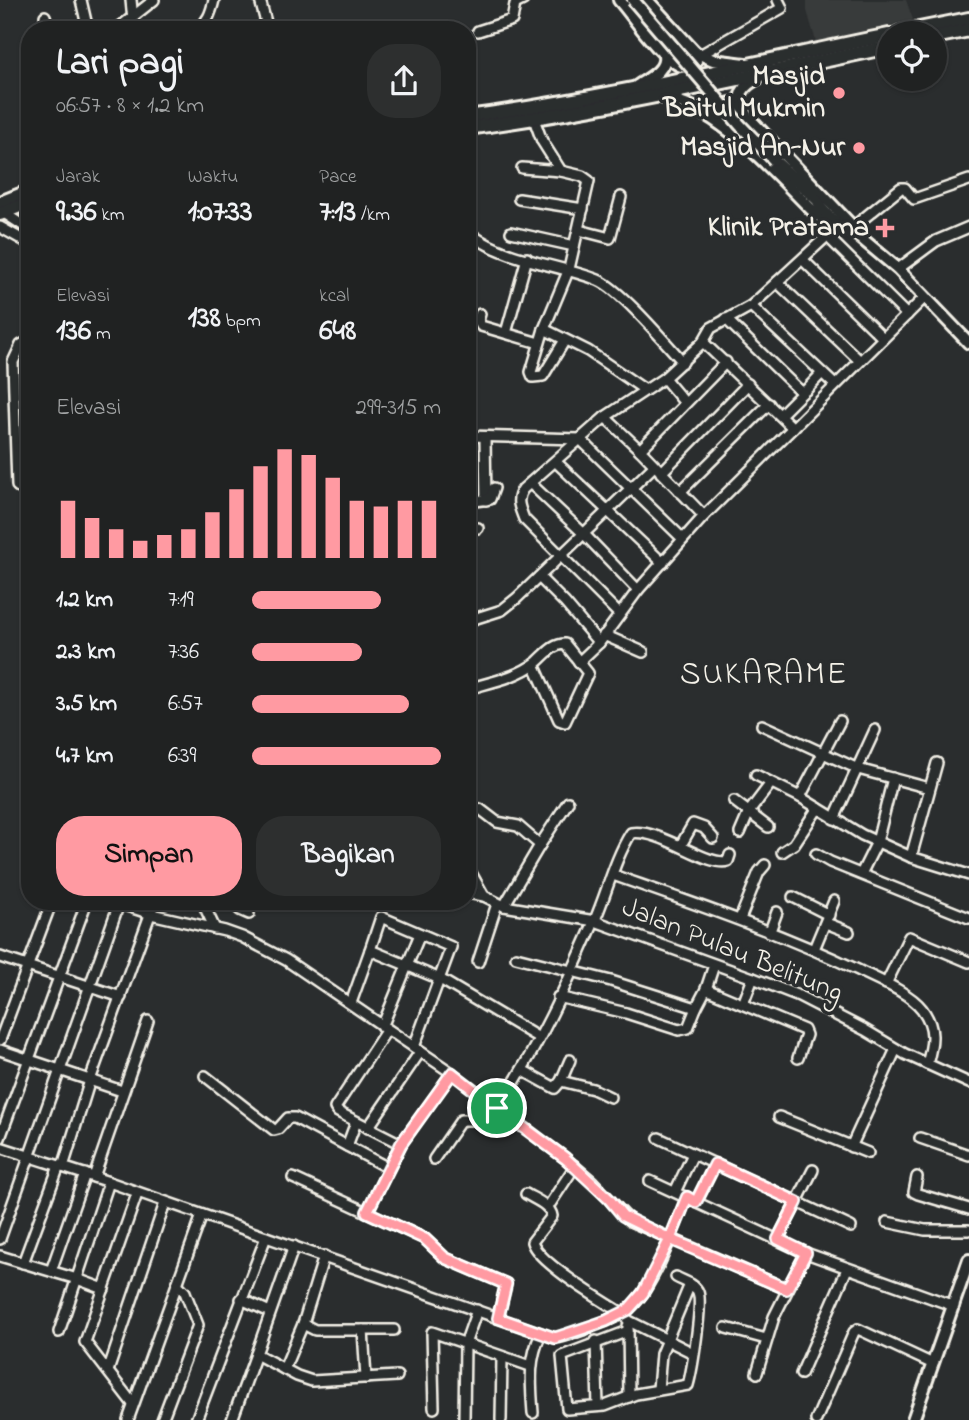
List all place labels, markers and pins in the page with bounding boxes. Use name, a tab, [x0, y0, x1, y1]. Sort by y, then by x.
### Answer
place label: Masjid Baitul Mukmin	[661, 57, 825, 130]
marker: Masjid Baitul Mukmin	[831, 85, 847, 101]
place label: Masjid An-Nur	[680, 128, 846, 169]
marker: Masjid An-Nur	[851, 140, 867, 156]
place label: Klinik Pratama	[708, 208, 869, 249]
marker: Klinik Pratama	[875, 218, 895, 238]
pin	[467, 1078, 527, 1138]

